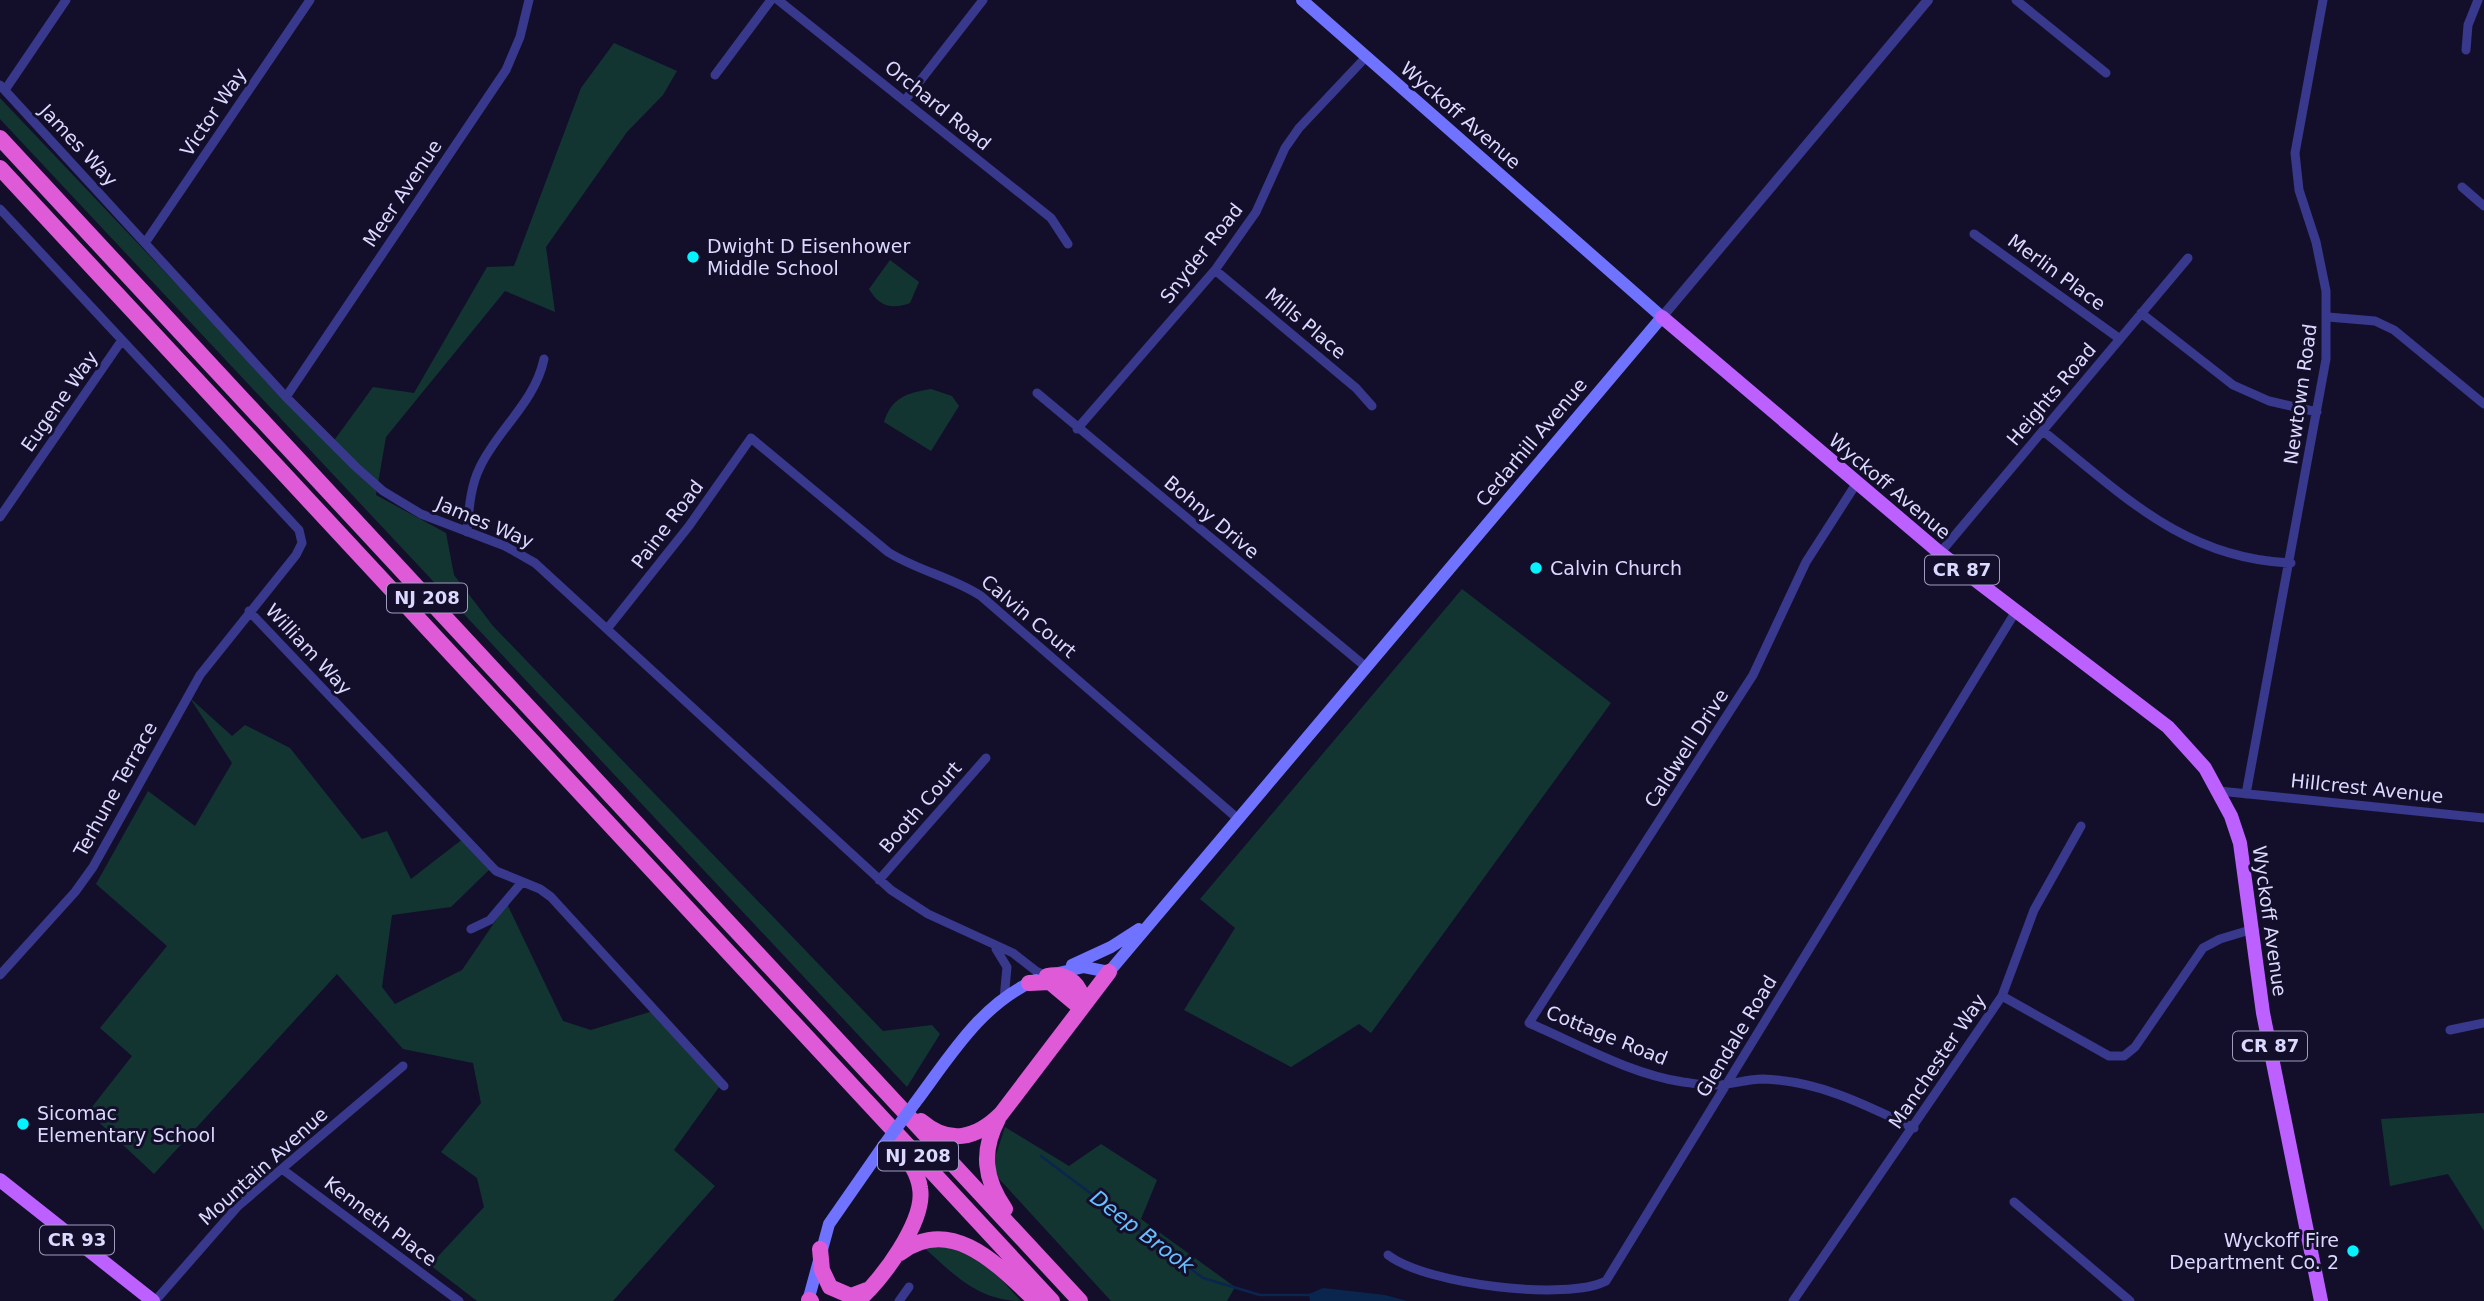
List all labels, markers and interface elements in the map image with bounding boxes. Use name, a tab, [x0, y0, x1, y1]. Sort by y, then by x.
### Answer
street label: Orchard Road	[881, 56, 995, 154]
street label: Wyckoff Avenue	[1396, 57, 1526, 173]
street label: Victor Way	[175, 64, 251, 160]
street label: James Way	[35, 99, 122, 190]
street label: Meer Avenue	[358, 135, 446, 251]
street label: Snyder Road	[1155, 199, 1247, 307]
street label: Merlin Place	[2004, 229, 2110, 315]
place label: Dwight D Eisenhower Middle School	[707, 235, 911, 279]
marker: Dwight D Eisenhower Middle School	[685, 249, 701, 265]
street label: Mills Place	[1261, 283, 1351, 363]
street label: Newtown Road	[2279, 322, 2321, 466]
street label: Heights Road	[2002, 339, 2100, 449]
street label: Eugene Way	[16, 346, 102, 456]
street label: Cedarhill Avenue	[1471, 373, 1591, 511]
street label: Wyckoff Avenue	[1825, 429, 1955, 543]
street label: Bohny Drive	[1160, 471, 1264, 563]
street label: Paine Road	[627, 475, 707, 573]
street label: James Way	[432, 491, 537, 552]
road number: CR 87	[1925, 556, 1999, 584]
place label: Calvin Church	[1550, 557, 1682, 579]
marker: Calvin Church	[1528, 560, 1544, 576]
street label: Calvin Court	[977, 570, 1081, 662]
road number: NJ 208	[387, 584, 467, 612]
street label: William Way	[261, 599, 357, 699]
street label: Caldwell Drive	[1640, 685, 1732, 811]
street label: Terhune Terrace	[68, 718, 161, 861]
street label: Booth Court	[874, 757, 966, 857]
street label: Hillcrest Avenue	[2289, 769, 2445, 807]
street label: Wyckoff Avenue	[2249, 844, 2291, 998]
street label: Glendale Road	[1691, 971, 1781, 1101]
street label: Manchester Way	[1884, 990, 1990, 1132]
street label: Cottage Road	[1543, 1001, 1671, 1069]
road number: CR 87	[2233, 1031, 2307, 1060]
place label: Sicomac Elementary School	[37, 1102, 215, 1146]
street label: Mountain Avenue	[194, 1103, 332, 1229]
marker: Sicomac Elementary School	[15, 1116, 31, 1132]
road number: NJ 208	[878, 1142, 958, 1170]
street label: Kenneth Place	[320, 1172, 442, 1270]
water label: Deep Brook	[1086, 1185, 1199, 1279]
road number: CR 93	[40, 1226, 114, 1254]
place label: Wyckoff Fire Department Co. 2	[2169, 1229, 2339, 1273]
marker: Wyckoff Fire Department Co. 2	[2345, 1243, 2361, 1259]

